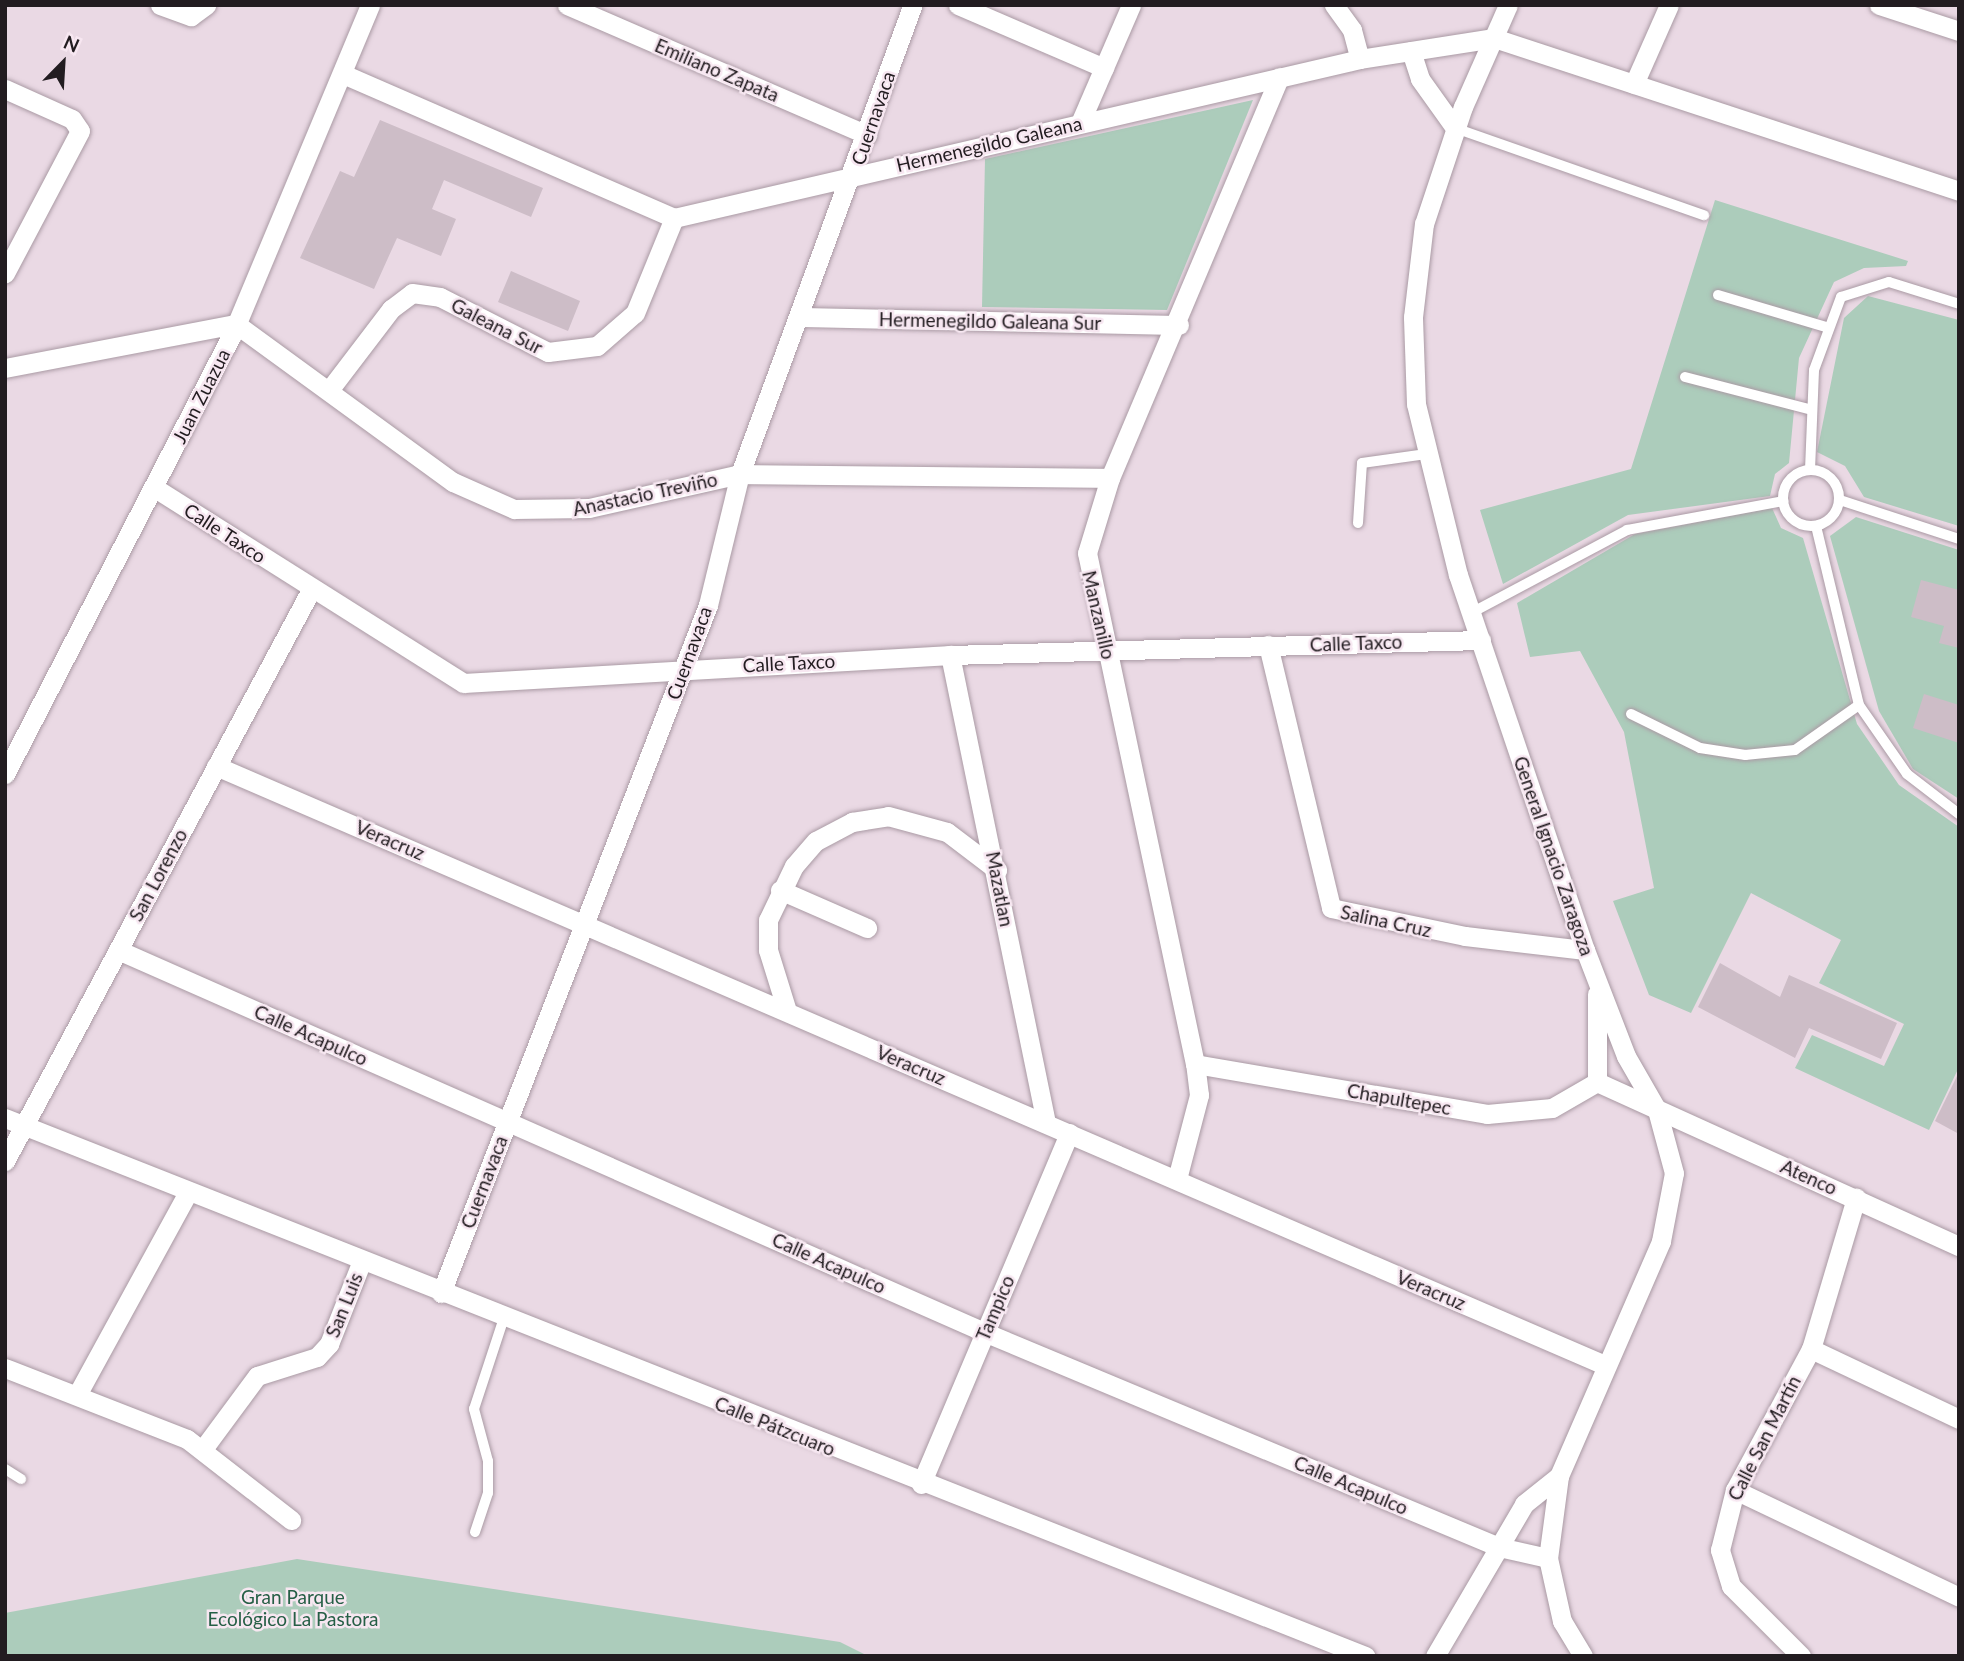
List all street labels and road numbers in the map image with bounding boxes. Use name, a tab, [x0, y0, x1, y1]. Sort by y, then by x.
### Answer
street label: Emiliano Zapata	[651, 34, 783, 106]
street label: Cuernavaca	[846, 68, 900, 168]
street label: Hermenegildo Galeana	[894, 112, 1084, 176]
street label: Galeana Sur	[447, 293, 547, 359]
street label: Hermenegildo Galeana Sur	[879, 308, 1101, 334]
street label: Juan Zuazua	[167, 345, 235, 447]
street label: Anastacio Treviño	[570, 467, 720, 521]
street label: Calle Taxco	[180, 498, 270, 568]
street label: Manzanillo	[1078, 568, 1120, 662]
street label: Cuernavaca	[662, 603, 716, 703]
street label: Calle Taxco	[1309, 630, 1403, 656]
street label: Calle Taxco	[742, 649, 836, 677]
street label: General Ignacio Zaragoza	[1509, 753, 1599, 959]
street label: Veracruz	[352, 815, 428, 865]
street label: San Lorenzo	[124, 825, 192, 925]
street label: Mazatlan	[982, 849, 1018, 929]
street label: Salina Cruz	[1338, 900, 1434, 942]
street label: Calle Acapulco	[250, 1000, 372, 1070]
street label: Veracruz	[873, 1040, 949, 1090]
street label: Chapultepec	[1345, 1079, 1453, 1119]
street label: Cuernavaca	[456, 1132, 512, 1232]
street label: Atenco	[1777, 1155, 1841, 1199]
street label: Calle Acapulco	[768, 1228, 890, 1298]
street label: Veracruz	[1393, 1265, 1469, 1315]
street label: San Luis	[321, 1269, 367, 1341]
street label: Tampico	[971, 1272, 1019, 1344]
street label: Calle San Martín	[1723, 1372, 1805, 1504]
street label: Calle Pátzcuaro	[711, 1391, 839, 1461]
street label: Calle Acapulco	[1290, 1451, 1412, 1519]

